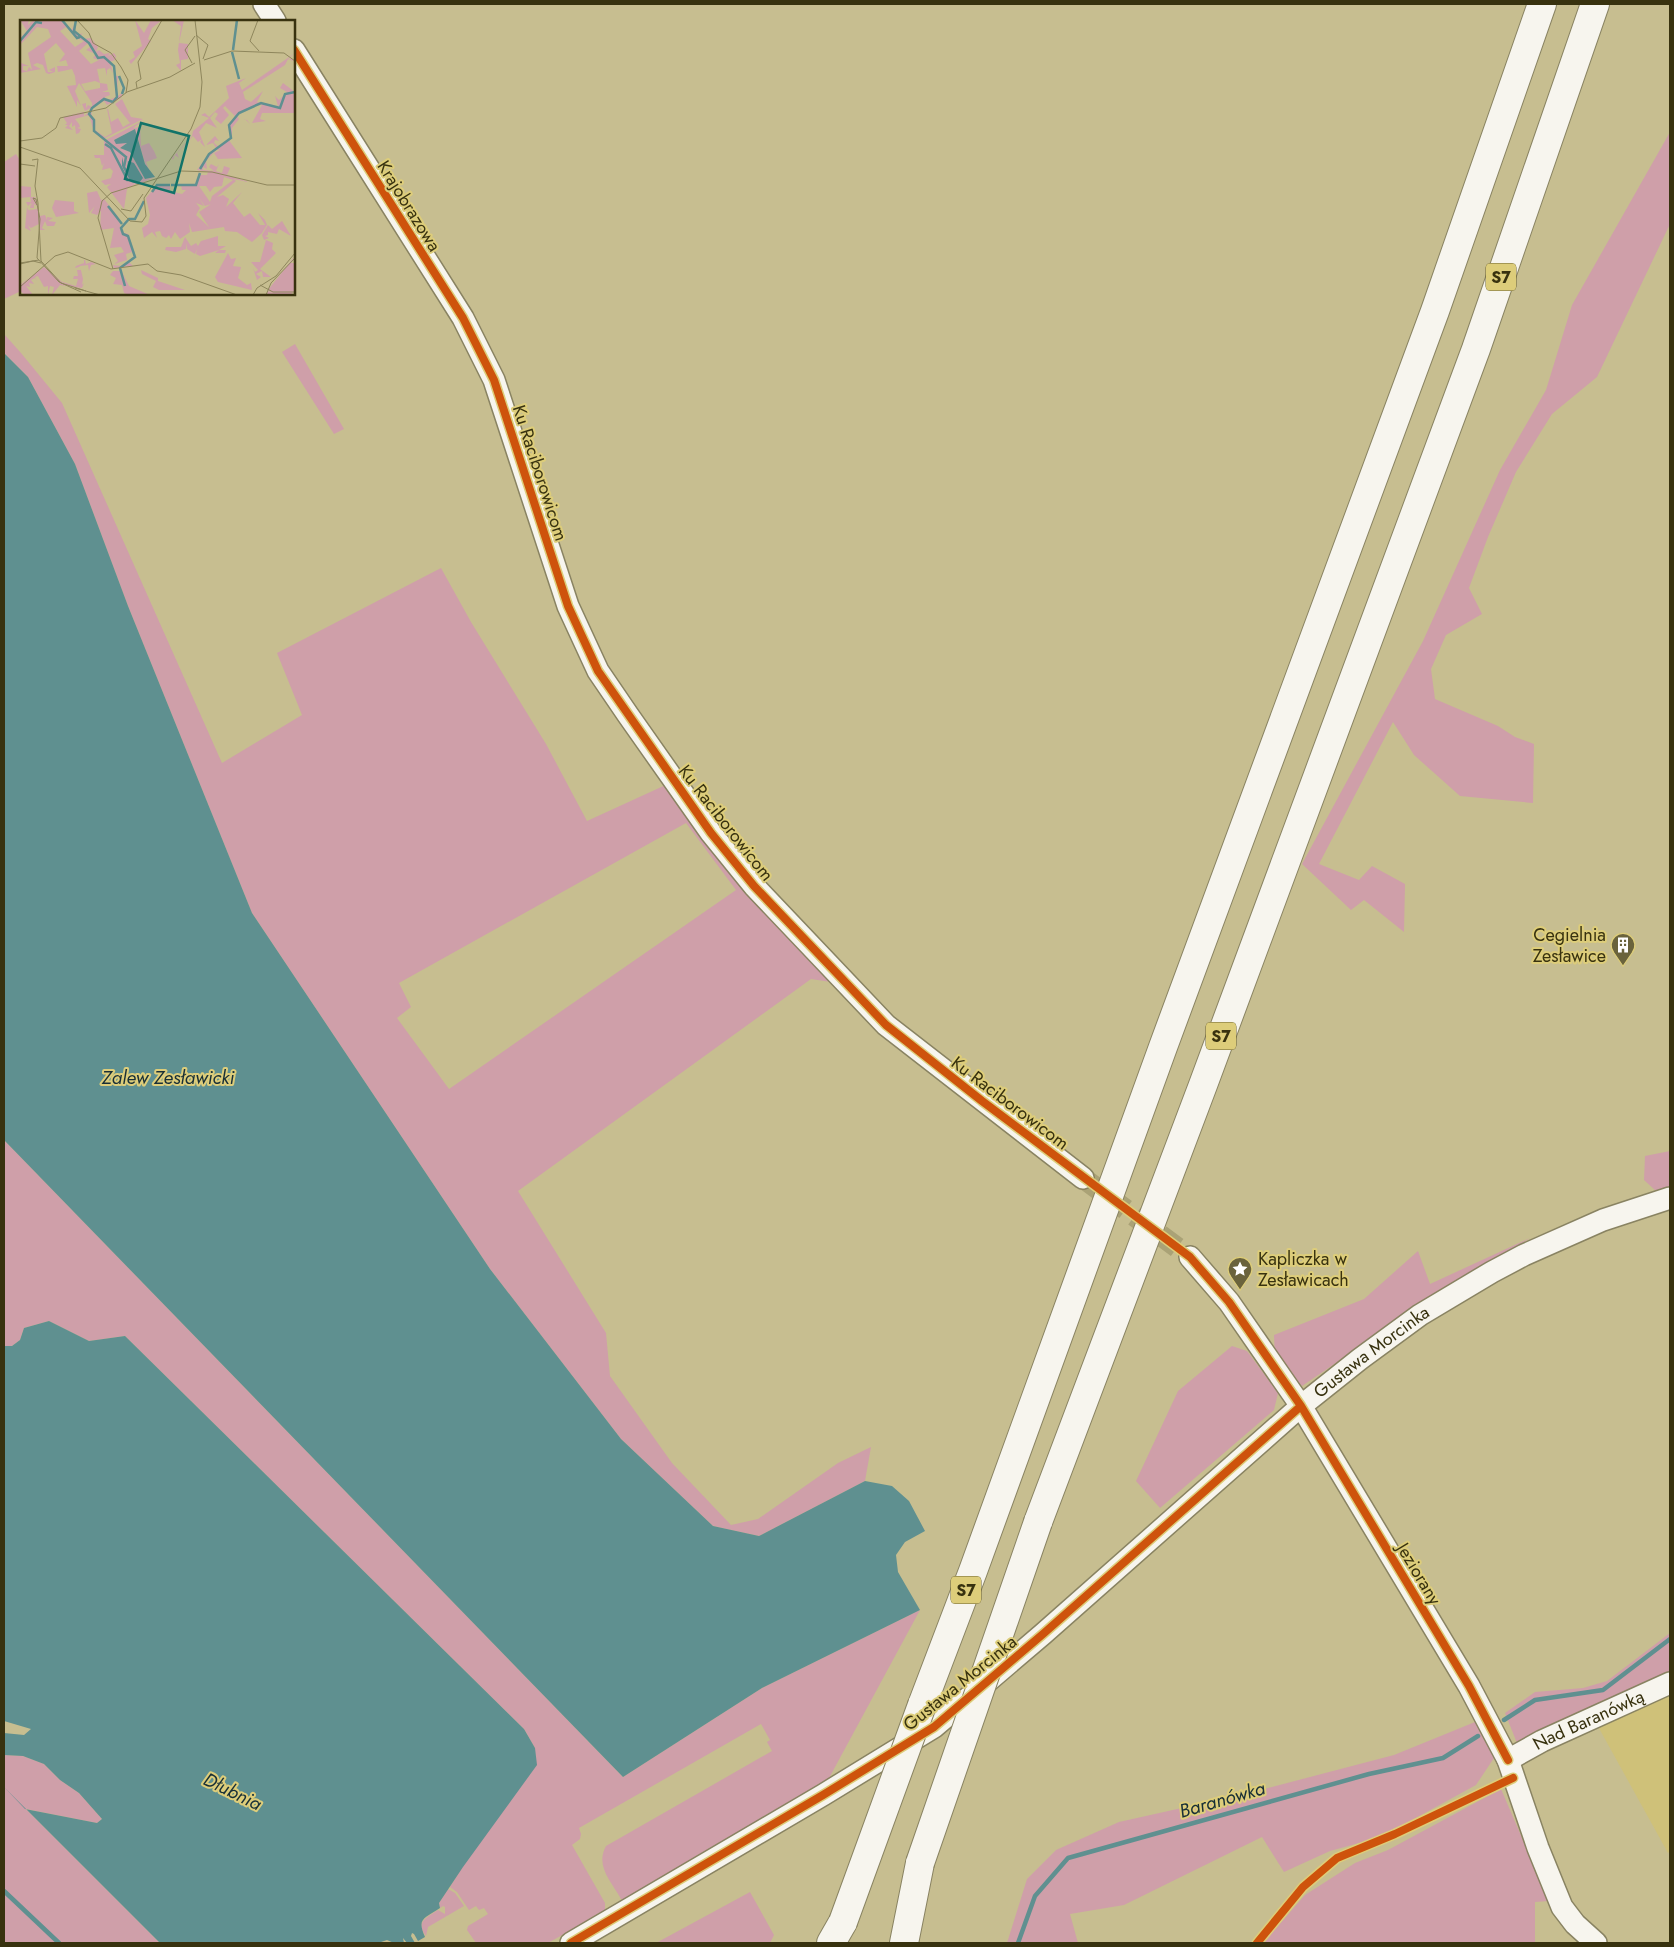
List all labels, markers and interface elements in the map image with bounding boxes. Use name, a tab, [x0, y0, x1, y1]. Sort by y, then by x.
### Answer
inset map	[20, 20, 295, 295]
street label: Krajobrazowa	[371, 155, 447, 257]
road number: S7	[1486, 264, 1516, 290]
street label: Ku Raciborowicom	[506, 402, 574, 544]
street label: Ku Raciborowicom	[672, 759, 780, 887]
place label: Cegielnia Zesławice	[1533, 922, 1606, 969]
building icon: Cegielnia Zesławice	[1610, 932, 1636, 966]
road number: S7	[1206, 1022, 1236, 1050]
street label: Ku Raciborowicom	[946, 1050, 1074, 1156]
water label: Zalew Zesławicki	[101, 1064, 235, 1091]
place label: Kapliczka w Zesławicach	[1258, 1246, 1349, 1293]
place icon: Kapliczka w Zesławicach	[1227, 1256, 1253, 1290]
street label: Gustawa Morcinka	[1308, 1299, 1434, 1404]
street label: Jeziorany	[1389, 1536, 1448, 1610]
road number: S7	[951, 1576, 981, 1604]
street label: Gustawa Morcinka	[898, 1629, 1022, 1737]
street label: Nad Baranówką	[1528, 1683, 1649, 1757]
water label: Dłubnia	[199, 1766, 267, 1817]
water label: Baranówka	[1176, 1774, 1269, 1825]

